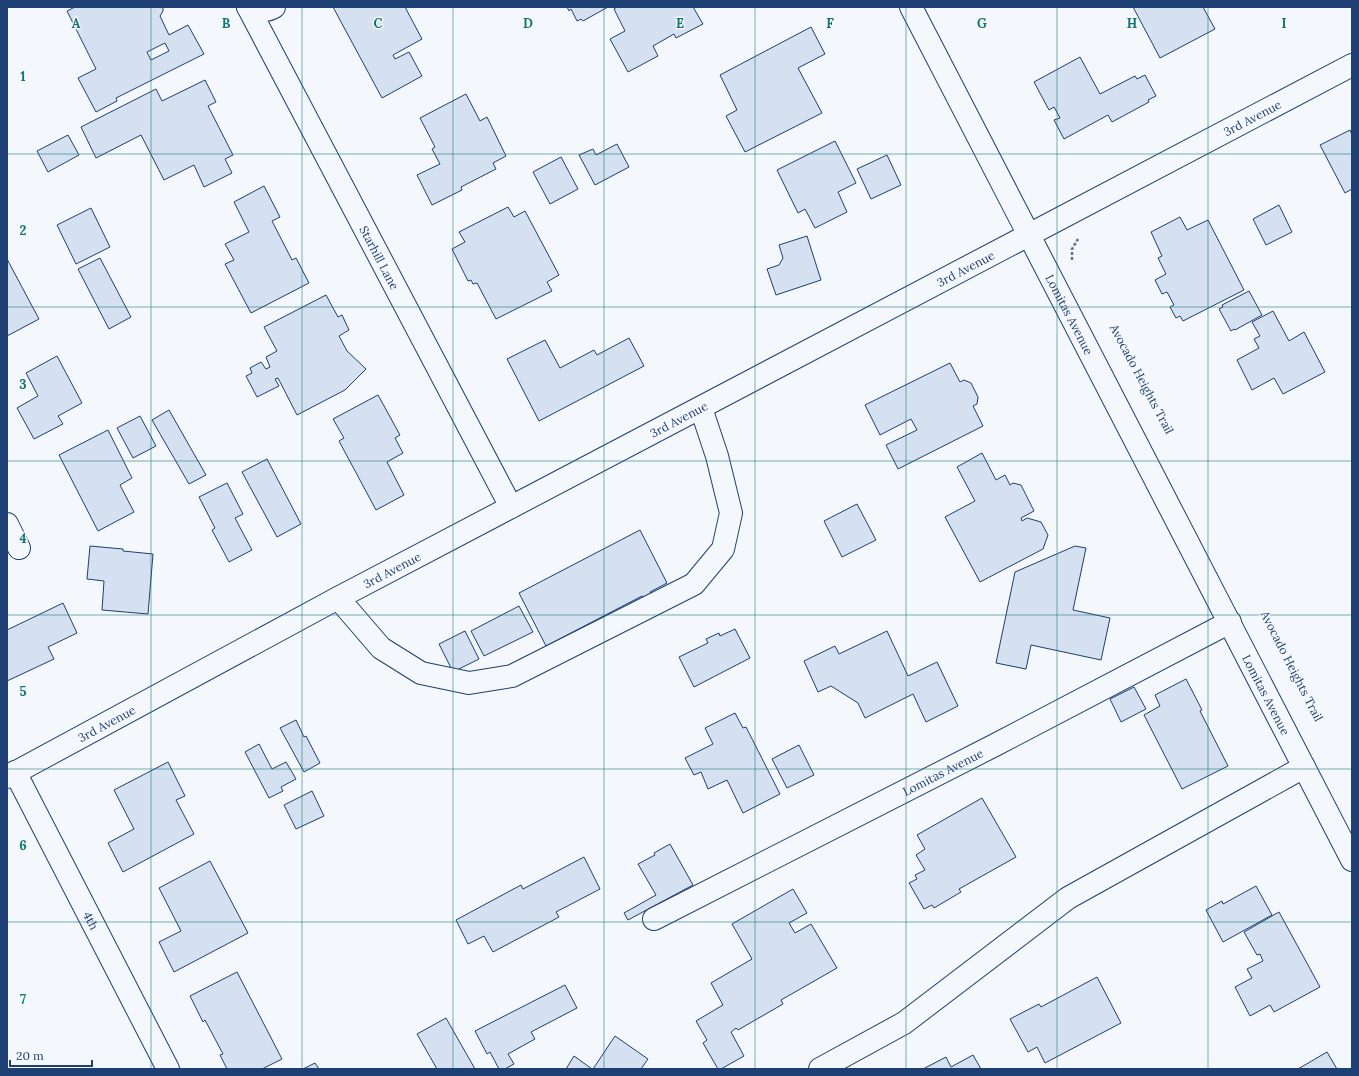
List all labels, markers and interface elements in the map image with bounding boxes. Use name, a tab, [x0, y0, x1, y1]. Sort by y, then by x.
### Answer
text: A	[72, 15, 81, 32]
text: B	[222, 15, 231, 32]
text: C	[374, 15, 383, 32]
text: D	[523, 15, 533, 32]
text: E	[676, 15, 684, 32]
text: F	[826, 15, 834, 32]
text: G	[977, 15, 987, 32]
text: H	[1127, 15, 1137, 32]
text: I	[1281, 15, 1287, 32]
text: 1	[20, 68, 26, 85]
street label: 3rd Avenue	[1221, 96, 1284, 139]
text: 2	[20, 222, 27, 239]
street label: Starhill Lane	[357, 223, 403, 292]
street label: 3rd Avenue	[934, 247, 997, 290]
street label: Lomitas Avenue	[1043, 272, 1097, 358]
street label: Avocado Heights Trail	[1106, 321, 1177, 436]
text: 3	[19, 376, 27, 393]
street label: 3rd Avenue	[647, 397, 710, 440]
text: 4	[19, 530, 27, 547]
street label: 3rd Avenue	[360, 548, 424, 591]
street label: Avocado Heights Trail	[1257, 607, 1326, 724]
street label: Lomitas Avenue	[1239, 652, 1294, 738]
text: 5	[19, 683, 27, 700]
street label: 3rd Avenue	[75, 701, 138, 745]
street label: Lomitas Avenue	[900, 745, 986, 799]
text: 6	[19, 837, 27, 854]
street label: 4th	[81, 909, 102, 932]
text: 7	[20, 991, 26, 1008]
scale bar	[10, 1042, 92, 1068]
text: 20 m	[16, 1048, 44, 1063]

